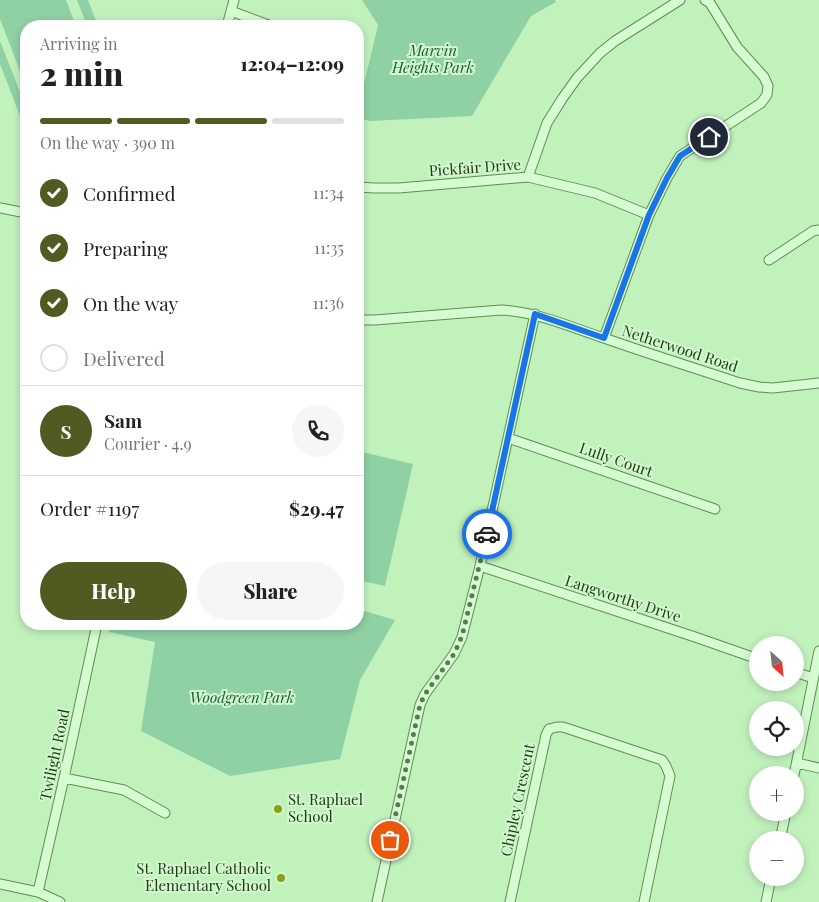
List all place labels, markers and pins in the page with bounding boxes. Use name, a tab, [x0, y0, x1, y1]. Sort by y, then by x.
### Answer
pin	[688, 116, 730, 158]
place label: St. Raphael School	[288, 789, 363, 826]
marker: St. Raphael School	[272, 803, 284, 815]
pin	[369, 819, 411, 861]
place label: St. Raphael Catholic Elementary School	[136, 858, 271, 895]
marker: St. Raphael Catholic Elementary School	[275, 872, 287, 884]

